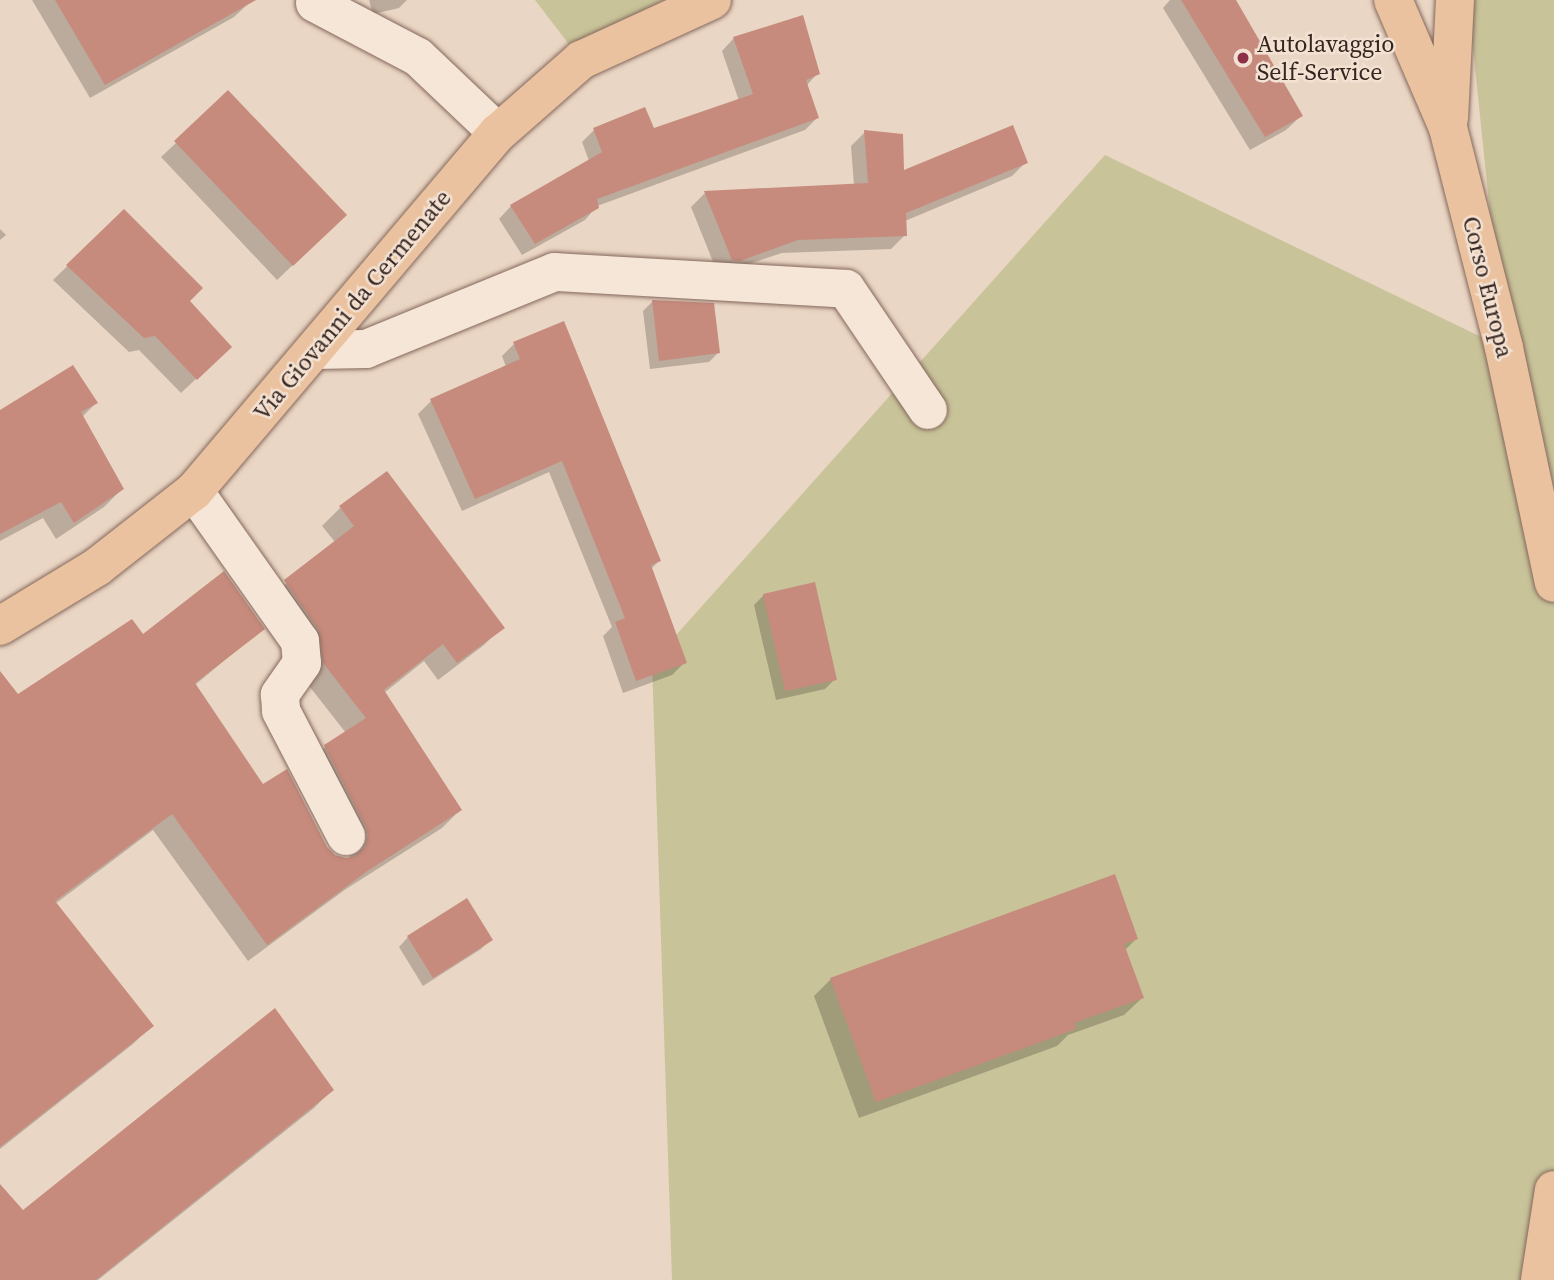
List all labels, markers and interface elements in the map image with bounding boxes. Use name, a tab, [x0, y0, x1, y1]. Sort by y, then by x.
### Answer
place label: Autolavaggio Self-Service	[1257, 30, 1394, 86]
marker: Autolavaggio Self-Service	[1235, 50, 1251, 66]
street label: Via Giovanni da Cermenate	[247, 184, 457, 426]
street label: Corso Europa	[1457, 213, 1519, 361]

